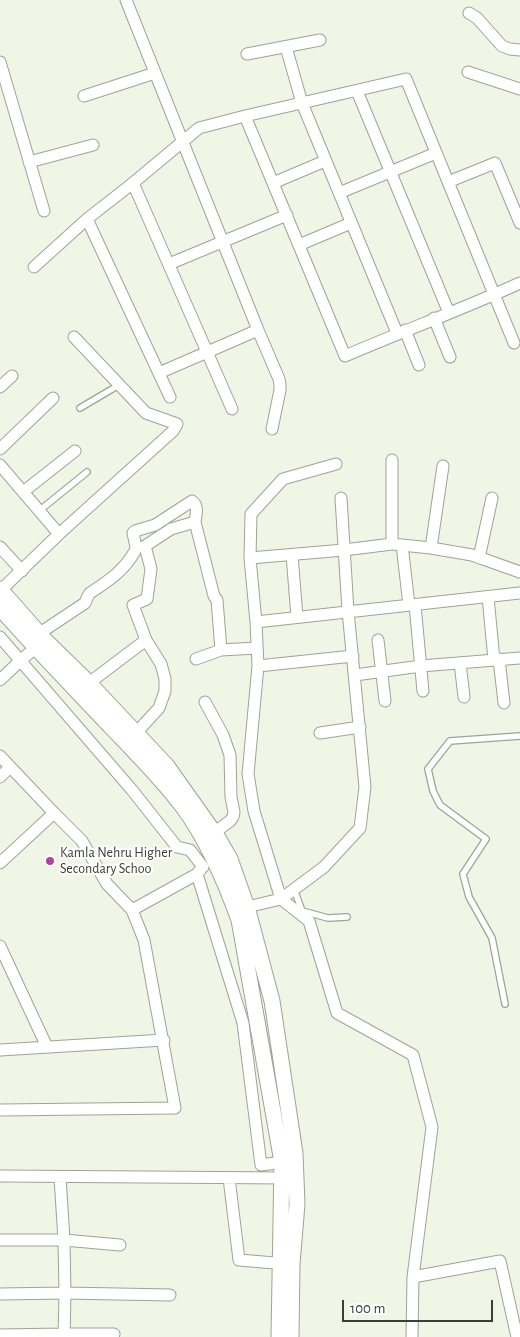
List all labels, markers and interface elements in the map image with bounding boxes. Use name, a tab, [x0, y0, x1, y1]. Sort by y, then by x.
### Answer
place label: Kamla Nehru Higher Secondary Schoo	[60, 845, 172, 878]
marker: Kamla Nehru Higher Secondary Schoo	[44, 855, 56, 867]
scale bar	[345, 1290, 496, 1322]
text: 100 m	[350, 1301, 385, 1316]

